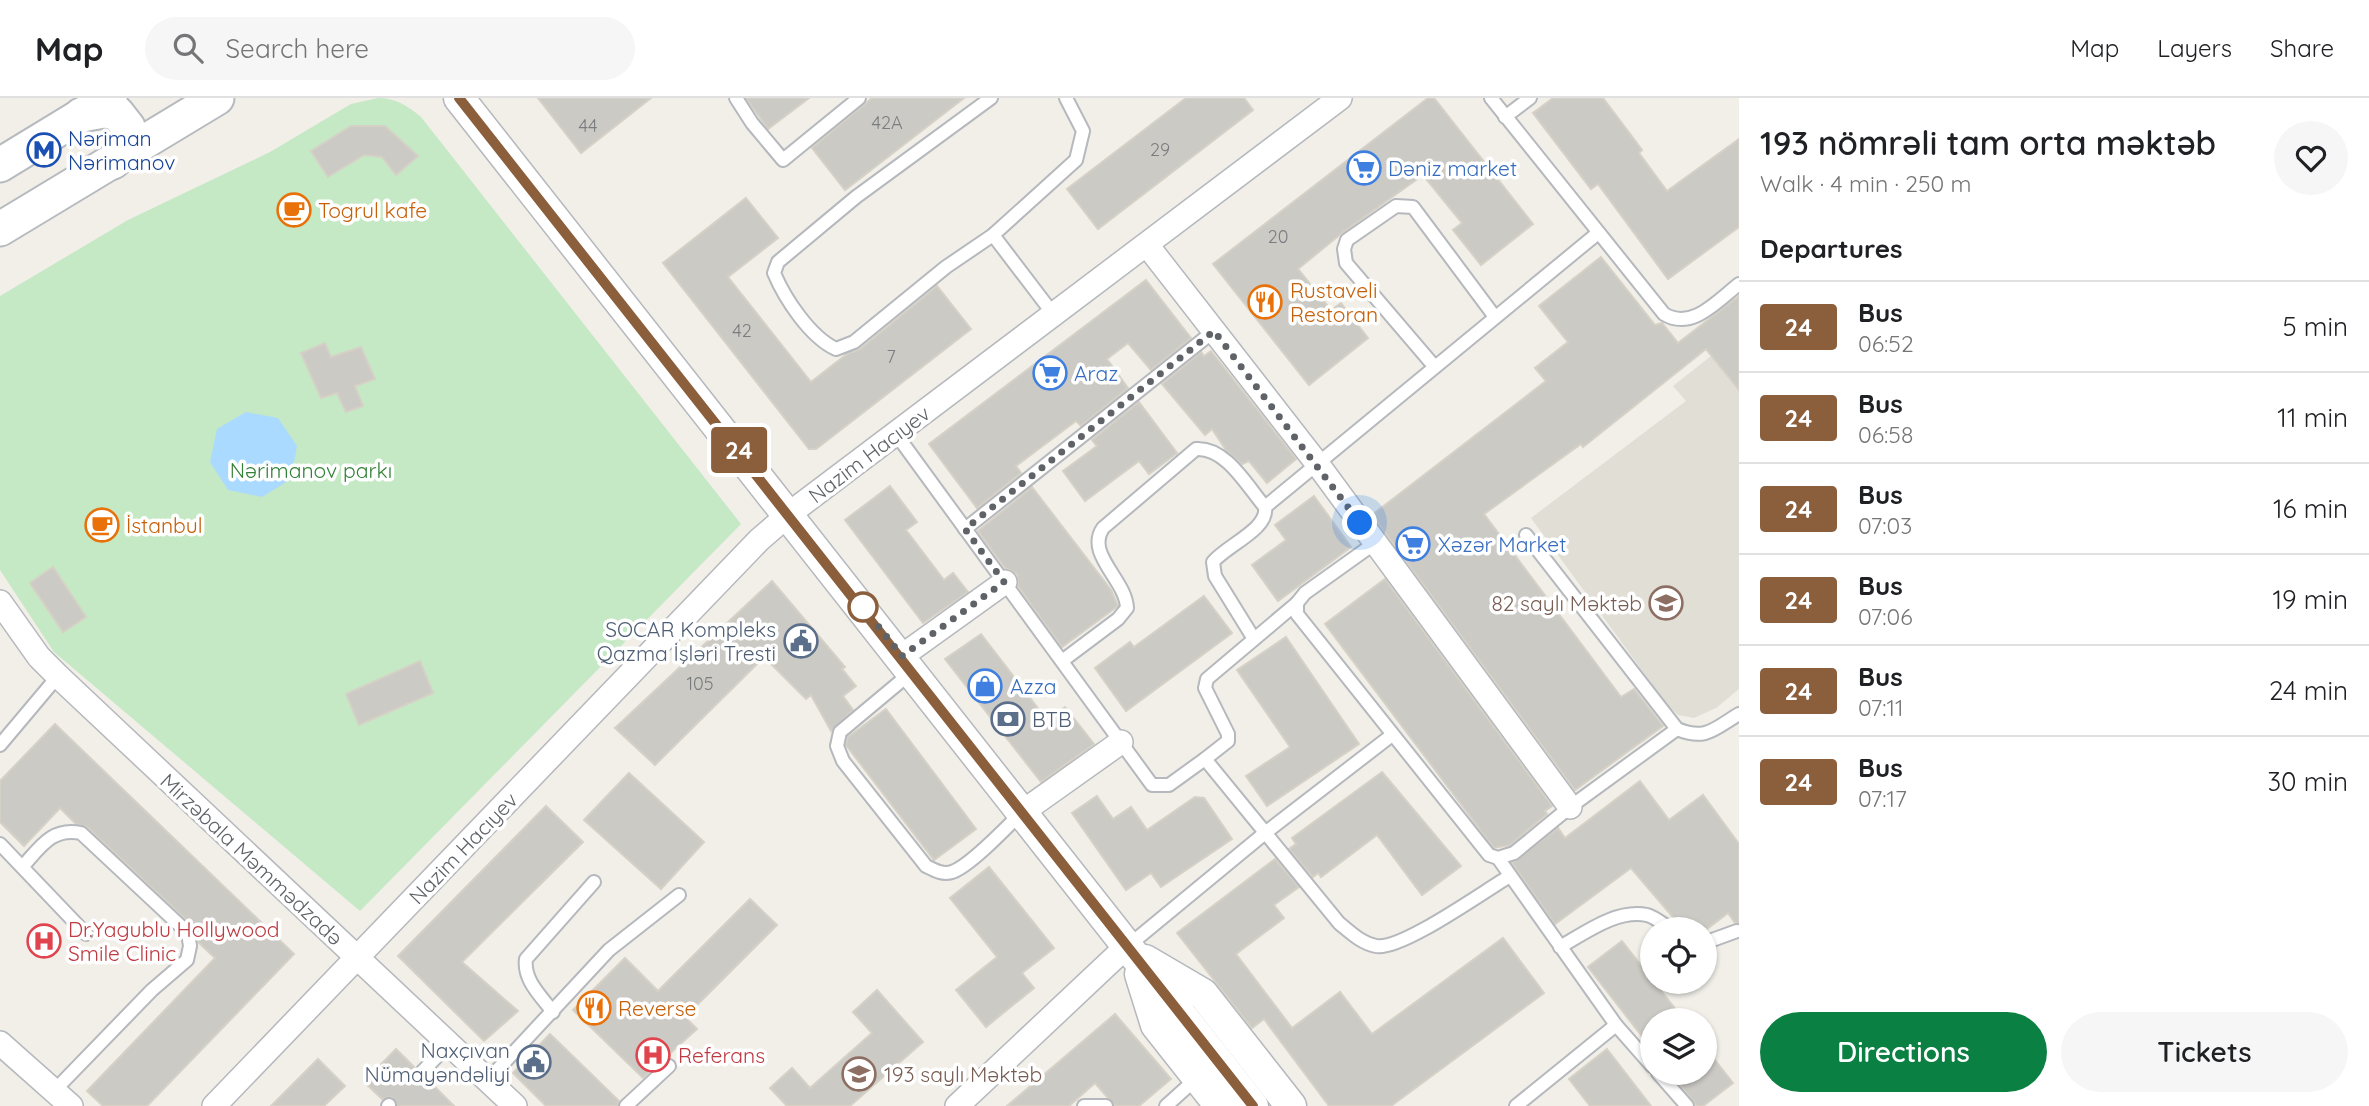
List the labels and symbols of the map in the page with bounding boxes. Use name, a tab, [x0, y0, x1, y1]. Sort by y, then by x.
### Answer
house number: 42A	[871, 111, 903, 134]
house number: 44	[579, 114, 597, 137]
place label: Nəriman Nərimanov	[68, 125, 175, 175]
metro station icon: Nəriman Nərimanov	[25, 131, 63, 169]
house number: 29	[1150, 138, 1170, 161]
supermarket icon: Dəniz market	[1345, 149, 1383, 187]
place label: Dəniz market	[1388, 155, 1517, 181]
cafe icon: Togrul kafe	[275, 191, 313, 229]
place label: Togrul kafe	[318, 197, 427, 223]
house number: 20	[1268, 225, 1288, 248]
place label: Rustaveli Restoran	[1290, 277, 1378, 327]
restaurant icon: Rustaveli Restoran	[1246, 283, 1284, 321]
house number: 42	[732, 319, 752, 342]
house number: 7	[886, 345, 896, 368]
supermarket icon: Araz	[1031, 354, 1069, 392]
place label: Araz	[1074, 360, 1118, 386]
street label: Nazim Hacıyev	[803, 400, 935, 508]
line badge: 24	[708, 427, 770, 473]
park label: Nərimanov parkı	[230, 457, 392, 483]
your location	[1342, 505, 1377, 540]
cafe icon: İstanbul	[83, 506, 121, 544]
place label: İstanbul	[126, 512, 203, 538]
supermarket icon: Xəzər Market	[1394, 525, 1432, 563]
place label: Xəzər Market	[1438, 531, 1566, 557]
school or university icon: 82 saylı Məktəb	[1647, 584, 1685, 622]
place label: 82 saylı Məktəb	[1491, 590, 1642, 616]
unlabelled marker	[848, 592, 878, 622]
place label: SOCAR Kompleks Qazma İşləri Tresti	[597, 616, 776, 666]
public building icon: SOCAR Kompleks Qazma İşləri Tresti	[782, 622, 820, 660]
shop icon: Azza	[966, 667, 1004, 705]
house number: 105	[686, 672, 714, 695]
place label: Azza	[1010, 673, 1056, 699]
bank icon: BTB	[989, 700, 1027, 738]
place label: BTB	[1032, 706, 1072, 732]
street label: Mirzəbala Məmmədzadə	[155, 768, 349, 950]
street label: Nazim Hacıyev	[403, 787, 523, 909]
place label: Dr.Yagublu Hollywood Smile Clinic	[68, 916, 280, 966]
hospital icon: Dr.Yagublu Hollywood Smile Clinic	[25, 922, 63, 960]
restaurant icon: Reverse	[575, 989, 613, 1027]
place label: Reverse	[618, 995, 696, 1021]
hospital icon: Referans	[634, 1036, 672, 1074]
place label: Naxçıvan Nümayəndəliyi	[365, 1037, 510, 1087]
place label: Referans	[678, 1042, 765, 1068]
public building icon: Naxçıvan Nümayəndəliyi	[515, 1043, 553, 1081]
school or university icon: 193 saylı Məktəb	[840, 1055, 878, 1093]
place label: 193 saylı Məktəb	[884, 1061, 1042, 1087]

